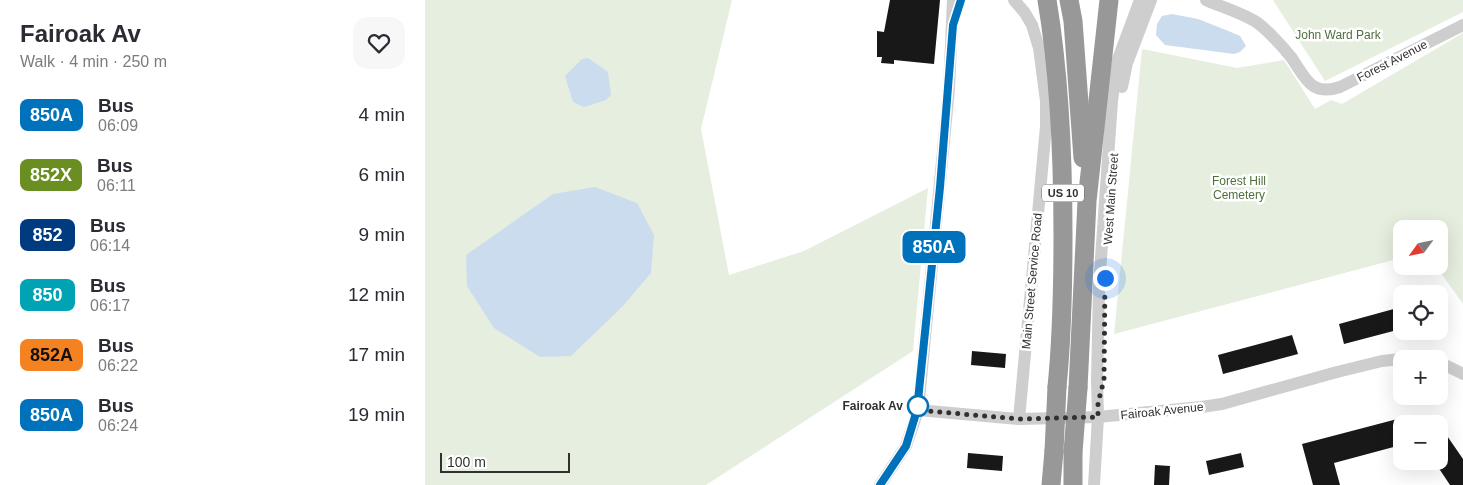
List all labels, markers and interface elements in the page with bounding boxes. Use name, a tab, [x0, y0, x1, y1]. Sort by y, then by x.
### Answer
button: heart	[353, 17, 405, 69]
text: Fairoak Av	[20, 20, 141, 47]
park label: John Ward Park	[1295, 28, 1382, 42]
street label: Forest Avenue	[1354, 37, 1430, 85]
text: Walk · 4 min · 250 m	[20, 53, 167, 70]
text: Bus	[98, 95, 134, 116]
text: 4 min	[359, 104, 405, 125]
text: 850A	[30, 105, 73, 125]
text: 06:09	[98, 117, 138, 134]
street label: West Main Street	[1101, 152, 1121, 245]
text: Bus	[97, 155, 133, 176]
text: 6 min	[359, 164, 405, 185]
text: 852X	[30, 165, 72, 185]
park label: Forest Hill Cemetery	[1212, 174, 1266, 202]
text: 06:11	[97, 177, 136, 194]
road number: US 10	[1042, 184, 1084, 202]
street label: Main Street Service Road	[1019, 212, 1045, 350]
text: Bus	[90, 215, 126, 236]
north arrow	[1393, 220, 1447, 275]
map controls	[1393, 220, 1448, 470]
text: 9 min	[359, 224, 405, 245]
text: 852	[32, 225, 63, 245]
line badge: 850A	[899, 231, 969, 263]
text: 06:14	[90, 237, 130, 254]
text: 850A	[912, 237, 956, 257]
your location	[1093, 266, 1118, 291]
text: Bus	[90, 275, 126, 296]
text: 12 min	[348, 284, 405, 305]
text: 850	[32, 285, 63, 305]
button: locate	[1393, 285, 1448, 340]
text: 06:17	[90, 297, 130, 314]
text: Bus	[98, 335, 134, 356]
text: 17 min	[348, 344, 405, 365]
text: 852A	[30, 345, 73, 365]
button: +	[1393, 350, 1448, 405]
text: 06:22	[98, 357, 138, 374]
text: Bus	[98, 395, 134, 416]
marker: Fairoak Av	[907, 395, 929, 417]
place label: Fairoak Av	[843, 399, 903, 413]
street label: Fairoak Avenue	[1120, 400, 1204, 422]
text: 19 min	[348, 404, 405, 425]
text: 850A	[30, 405, 73, 425]
button: −	[1393, 415, 1448, 470]
text: 06:24	[98, 417, 138, 434]
scale bar	[440, 450, 570, 473]
text: 100 m	[447, 454, 486, 470]

